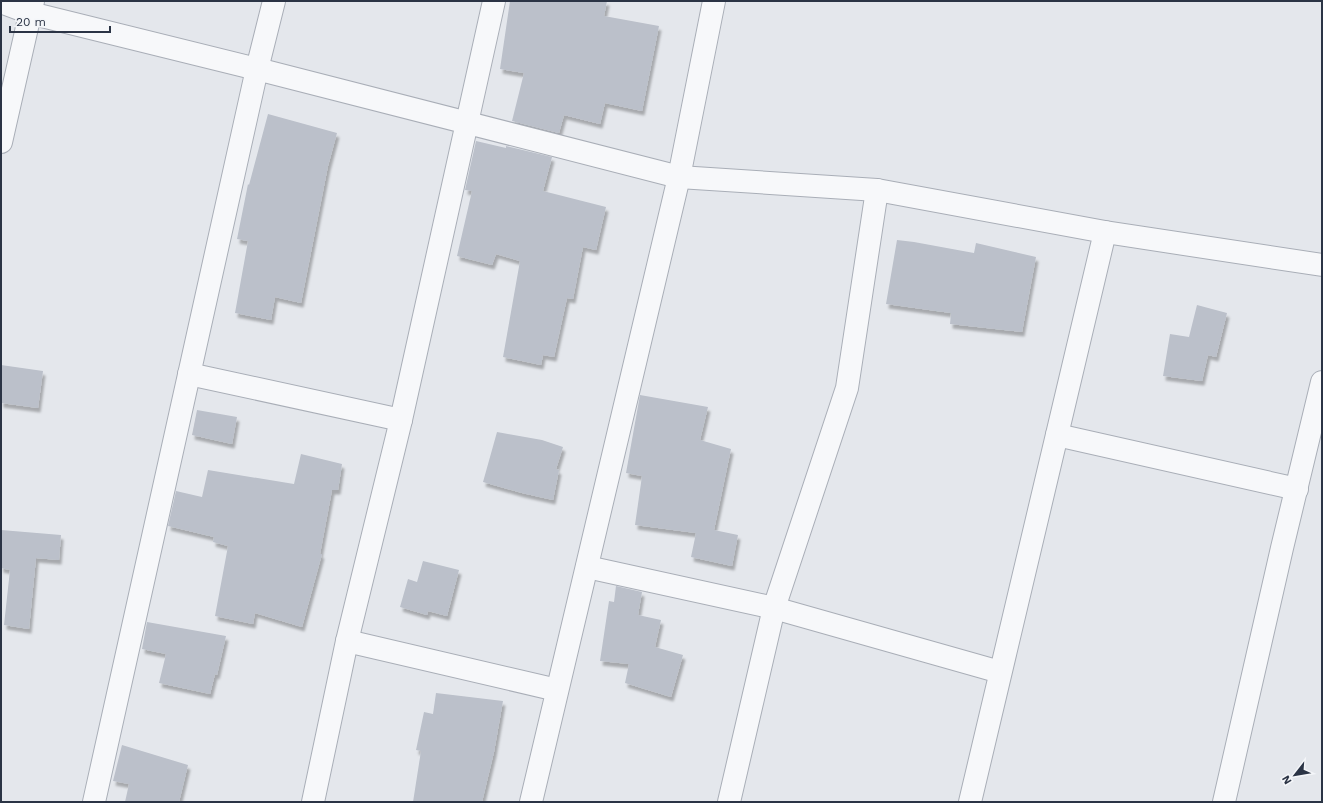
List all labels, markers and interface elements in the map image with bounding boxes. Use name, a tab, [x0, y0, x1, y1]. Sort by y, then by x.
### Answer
scale bar	[10, 8, 110, 34]
text: 20 m	[16, 15, 46, 29]
north arrow	[1275, 755, 1315, 795]
text: N	[1279, 773, 1295, 787]

